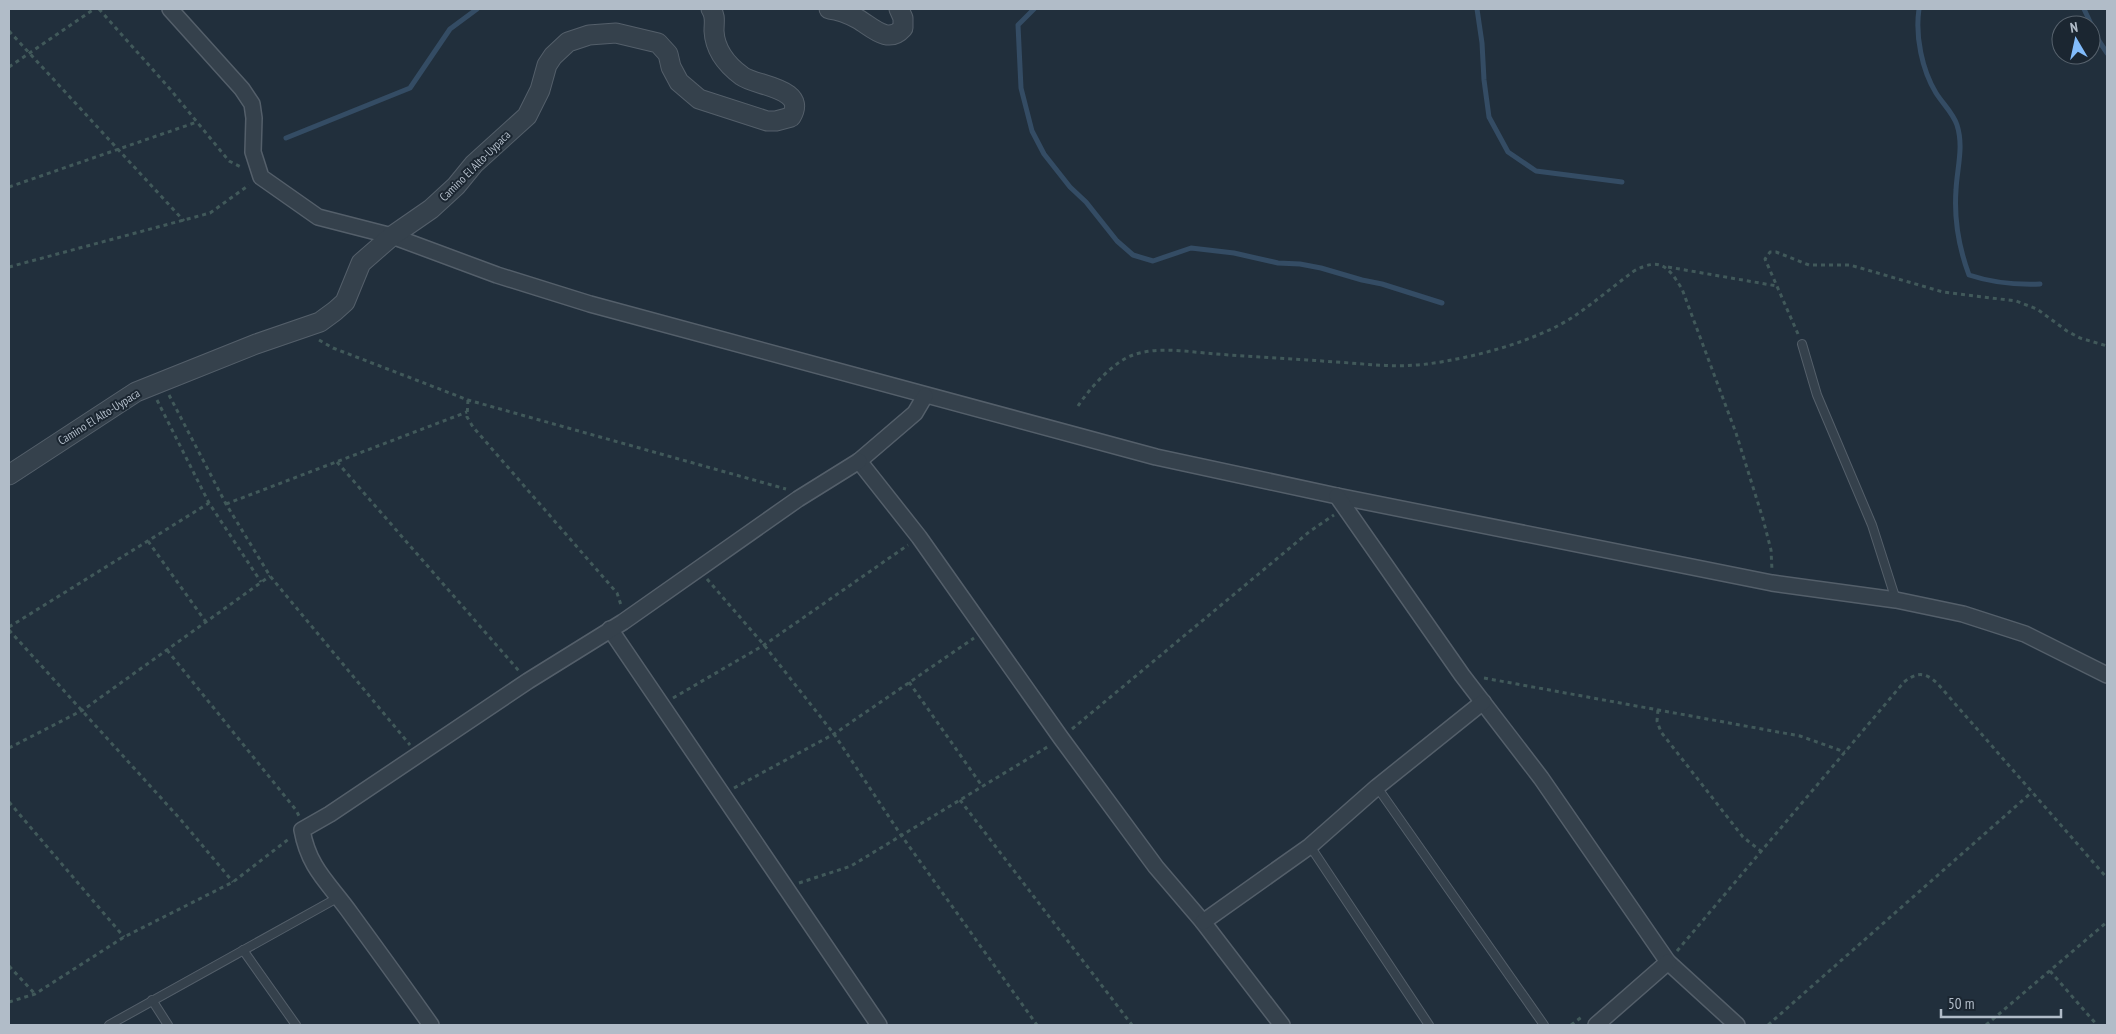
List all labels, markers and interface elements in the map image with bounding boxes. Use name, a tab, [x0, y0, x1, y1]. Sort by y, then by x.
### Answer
north arrow	[2051, 15, 2101, 65]
text: N	[2069, 18, 2079, 37]
street label: Camino El Alto-Uypaca	[436, 127, 513, 204]
street label: Camino El Alto-Uypaca	[55, 385, 143, 448]
scale bar	[1941, 986, 2061, 1018]
text: 50 m	[1948, 994, 1974, 1013]

